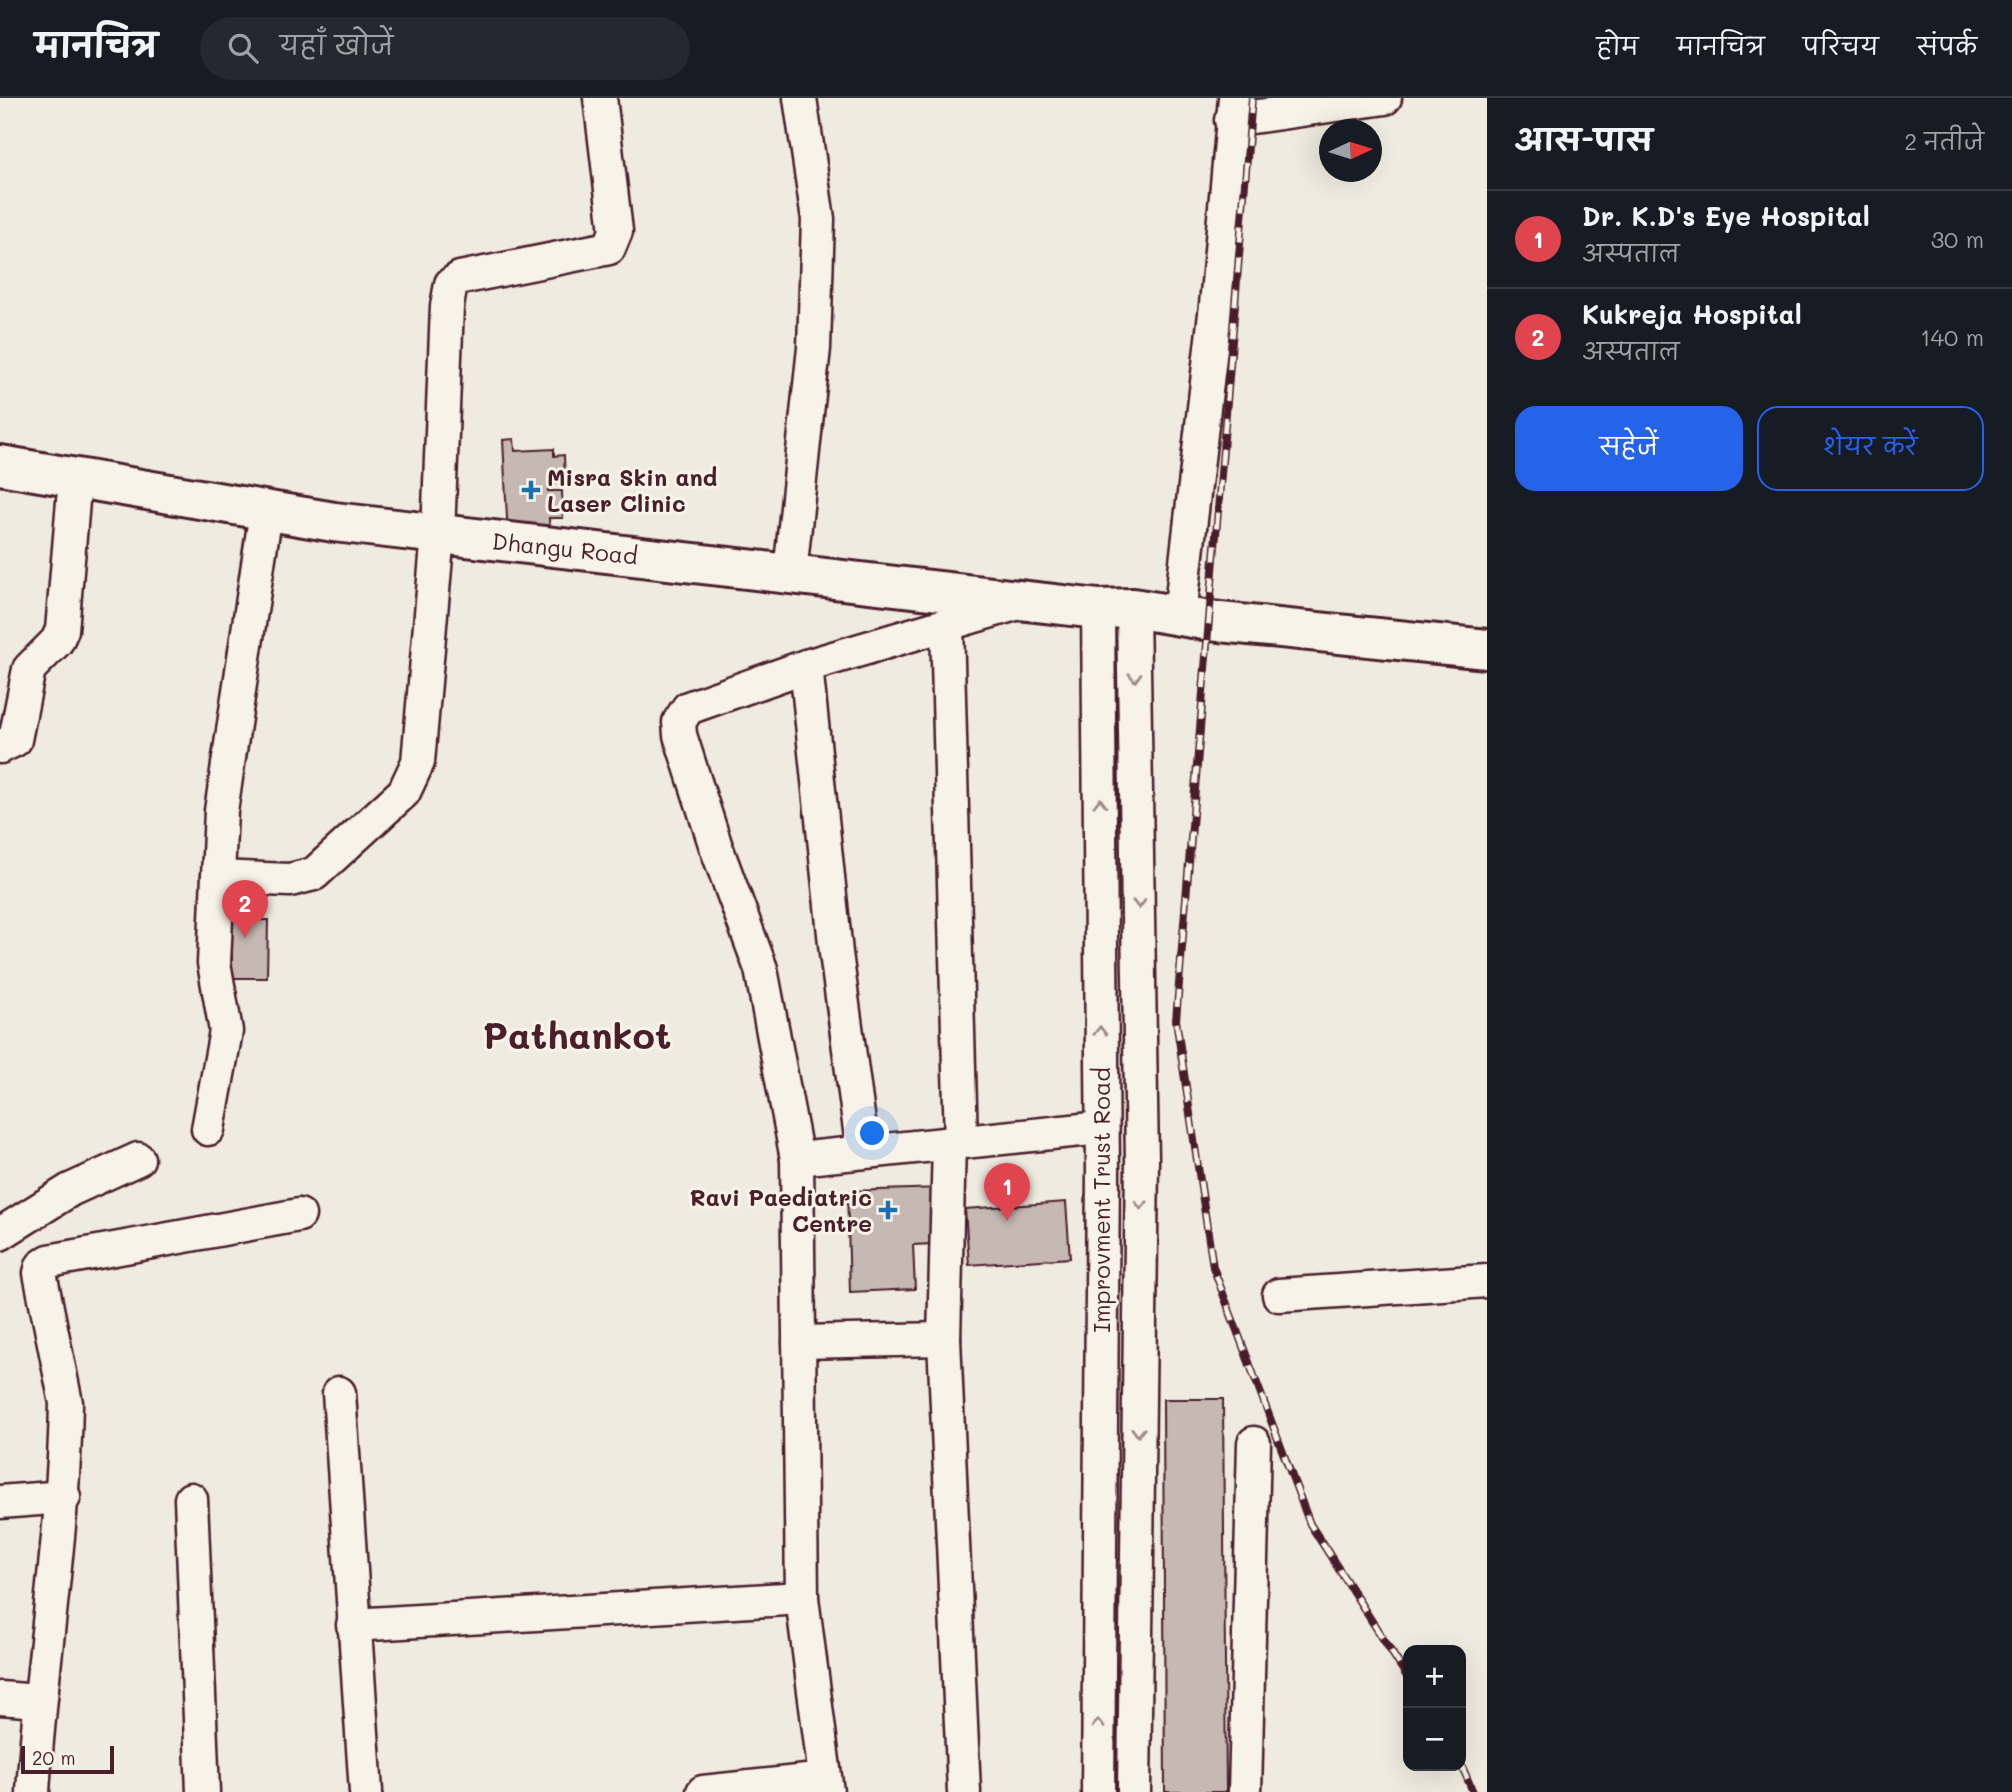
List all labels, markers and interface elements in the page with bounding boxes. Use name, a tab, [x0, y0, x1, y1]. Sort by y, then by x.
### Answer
search box	[200, 17, 690, 80]
text: मानचित्र	[35, 22, 158, 65]
text: यहाँ खोजें	[280, 28, 393, 62]
icon: search	[224, 29, 262, 67]
text: होम	[1596, 30, 1639, 61]
text: मानचित्र	[1677, 30, 1765, 61]
text: परिचय	[1803, 30, 1879, 61]
text: संपर्क	[1917, 30, 1977, 61]
north arrow	[1319, 119, 1382, 182]
text: आस-पास	[1515, 119, 1653, 159]
text: 2 नतीजे	[1904, 126, 1984, 156]
text: Dr. K.D's Eye Hospital	[1582, 199, 1870, 233]
text: 1	[1533, 224, 1543, 254]
text: 30 m	[1931, 224, 1984, 254]
text: अस्पताल	[1582, 238, 1680, 268]
text: Kukreja Hospital	[1582, 297, 1802, 331]
text: 2	[1532, 322, 1544, 352]
text: 140 m	[1920, 322, 1984, 352]
text: अस्पताल	[1582, 336, 1680, 366]
button: सहेजें	[1515, 406, 1743, 491]
button: शेयर करें	[1757, 406, 1984, 491]
place label: Misra Skin and Laser Clinic	[547, 462, 717, 518]
marker: Misra Skin and Laser Clinic	[521, 480, 541, 500]
street label: Dhangu Road	[491, 525, 639, 571]
one-way arrow	[1127, 671, 1142, 682]
one-way arrow	[1092, 798, 1108, 808]
pin: 2	[222, 880, 268, 938]
one-way arrow	[1131, 899, 1146, 910]
district label: Pathankot	[483, 1010, 671, 1058]
one-way arrow	[1092, 1025, 1108, 1036]
street label: Improvment Trust Road	[1086, 1067, 1116, 1333]
your location	[855, 1116, 889, 1150]
pin: 1	[984, 1163, 1030, 1221]
place label: Ravi Paediatric Centre	[690, 1182, 872, 1238]
marker: Ravi Paediatric Centre	[878, 1200, 898, 1220]
one-way arrow	[1133, 1200, 1149, 1211]
one-way arrow	[1130, 1427, 1145, 1438]
map controls	[1403, 1645, 1466, 1771]
button: +	[1403, 1645, 1466, 1708]
button: −	[1403, 1708, 1466, 1771]
one-way arrow	[1090, 1718, 1106, 1729]
scale bar	[21, 1743, 114, 1775]
text: 20 m	[32, 1745, 76, 1770]

